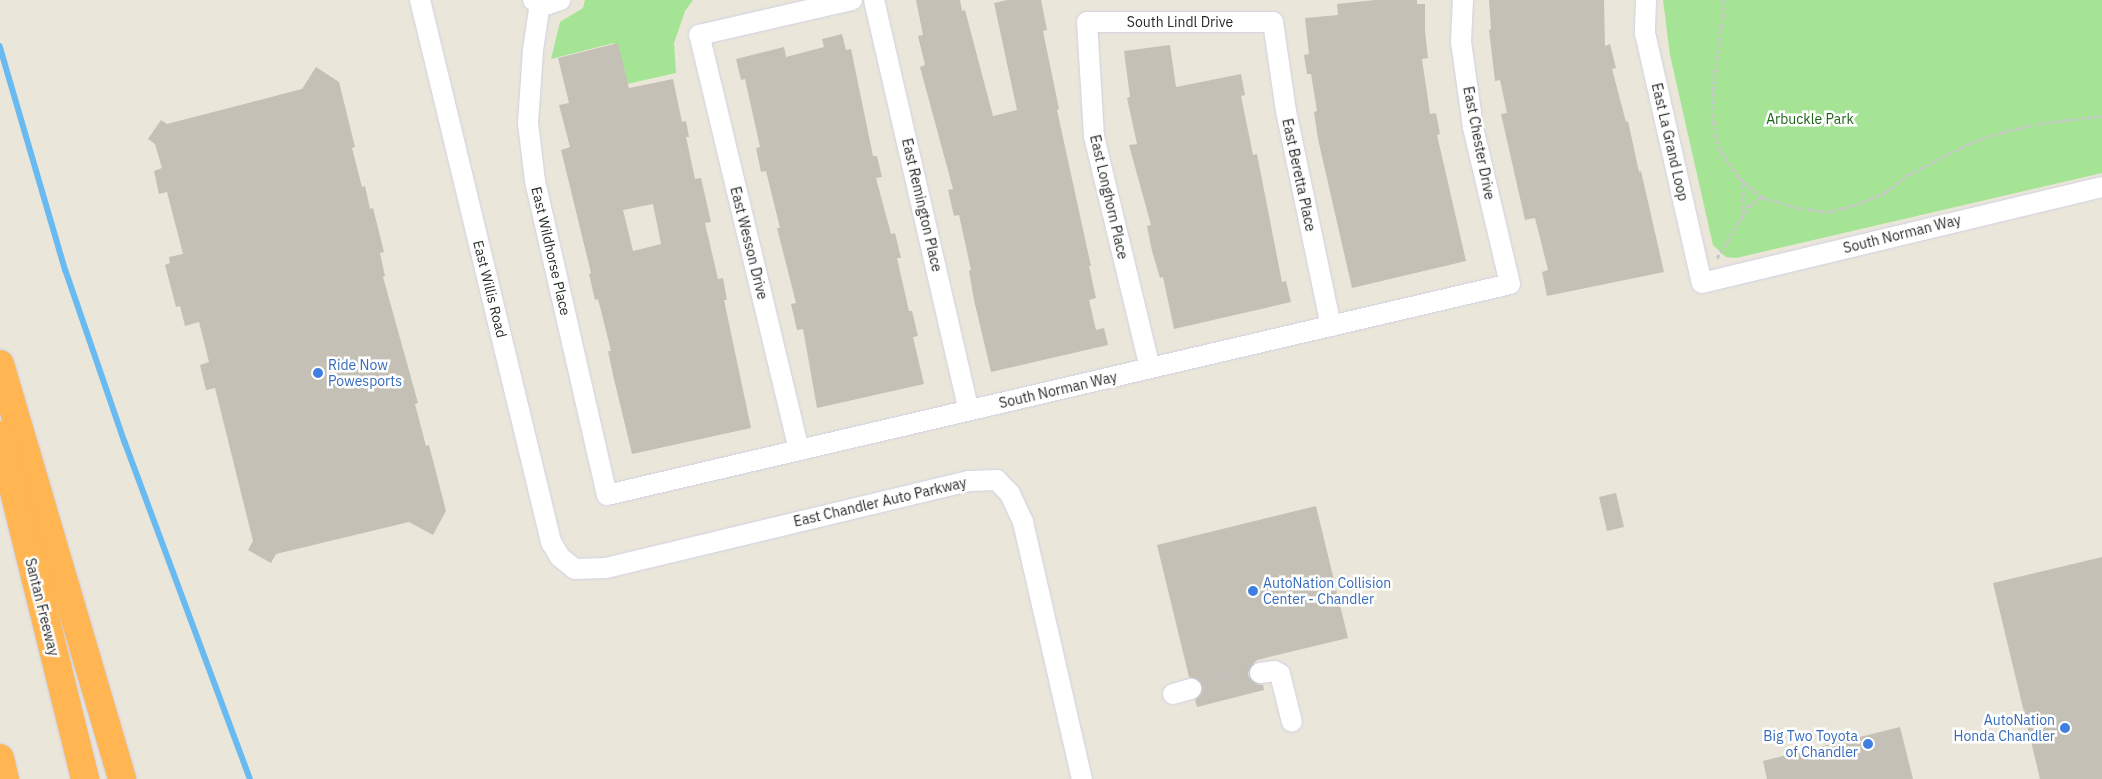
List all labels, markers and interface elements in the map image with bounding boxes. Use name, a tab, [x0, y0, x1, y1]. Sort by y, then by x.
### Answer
street label: South Lindl Drive	[1127, 14, 1233, 30]
street label: East La Grand Loop	[1648, 81, 1692, 203]
street label: East Chester Drive	[1460, 85, 1498, 201]
park label: Arbuckle Park	[1766, 111, 1854, 127]
street label: East Beretta Place	[1279, 117, 1319, 233]
street label: East Longhorn Place	[1087, 133, 1131, 261]
street label: East Remington Place	[898, 137, 946, 273]
street label: East Wildhorse Place	[528, 185, 574, 317]
street label: East Wesson Drive	[727, 185, 771, 301]
street label: South Norman Way	[1841, 211, 1963, 257]
street label: East Willis Road	[470, 238, 510, 340]
place label: Ride Now Powesports	[328, 357, 402, 390]
marker: Ride Now Powesports	[312, 367, 324, 379]
street label: South Norman Way	[997, 368, 1119, 412]
street label: East Chandler Auto Parkway	[792, 474, 968, 530]
street label: Santan Freeway	[22, 556, 62, 658]
place label: AutoNation Collision Center - Chandler	[1263, 575, 1391, 608]
marker: AutoNation Collision Center - Chandler	[1247, 585, 1259, 597]
place label: AutoNation Honda Chandler	[1954, 712, 2055, 744]
marker: AutoNation Honda Chandler	[2059, 722, 2071, 734]
place label: Big Two Toyota of Chandler	[1763, 728, 1858, 760]
marker: Big Two Toyota of Chandler	[1862, 738, 1874, 750]

